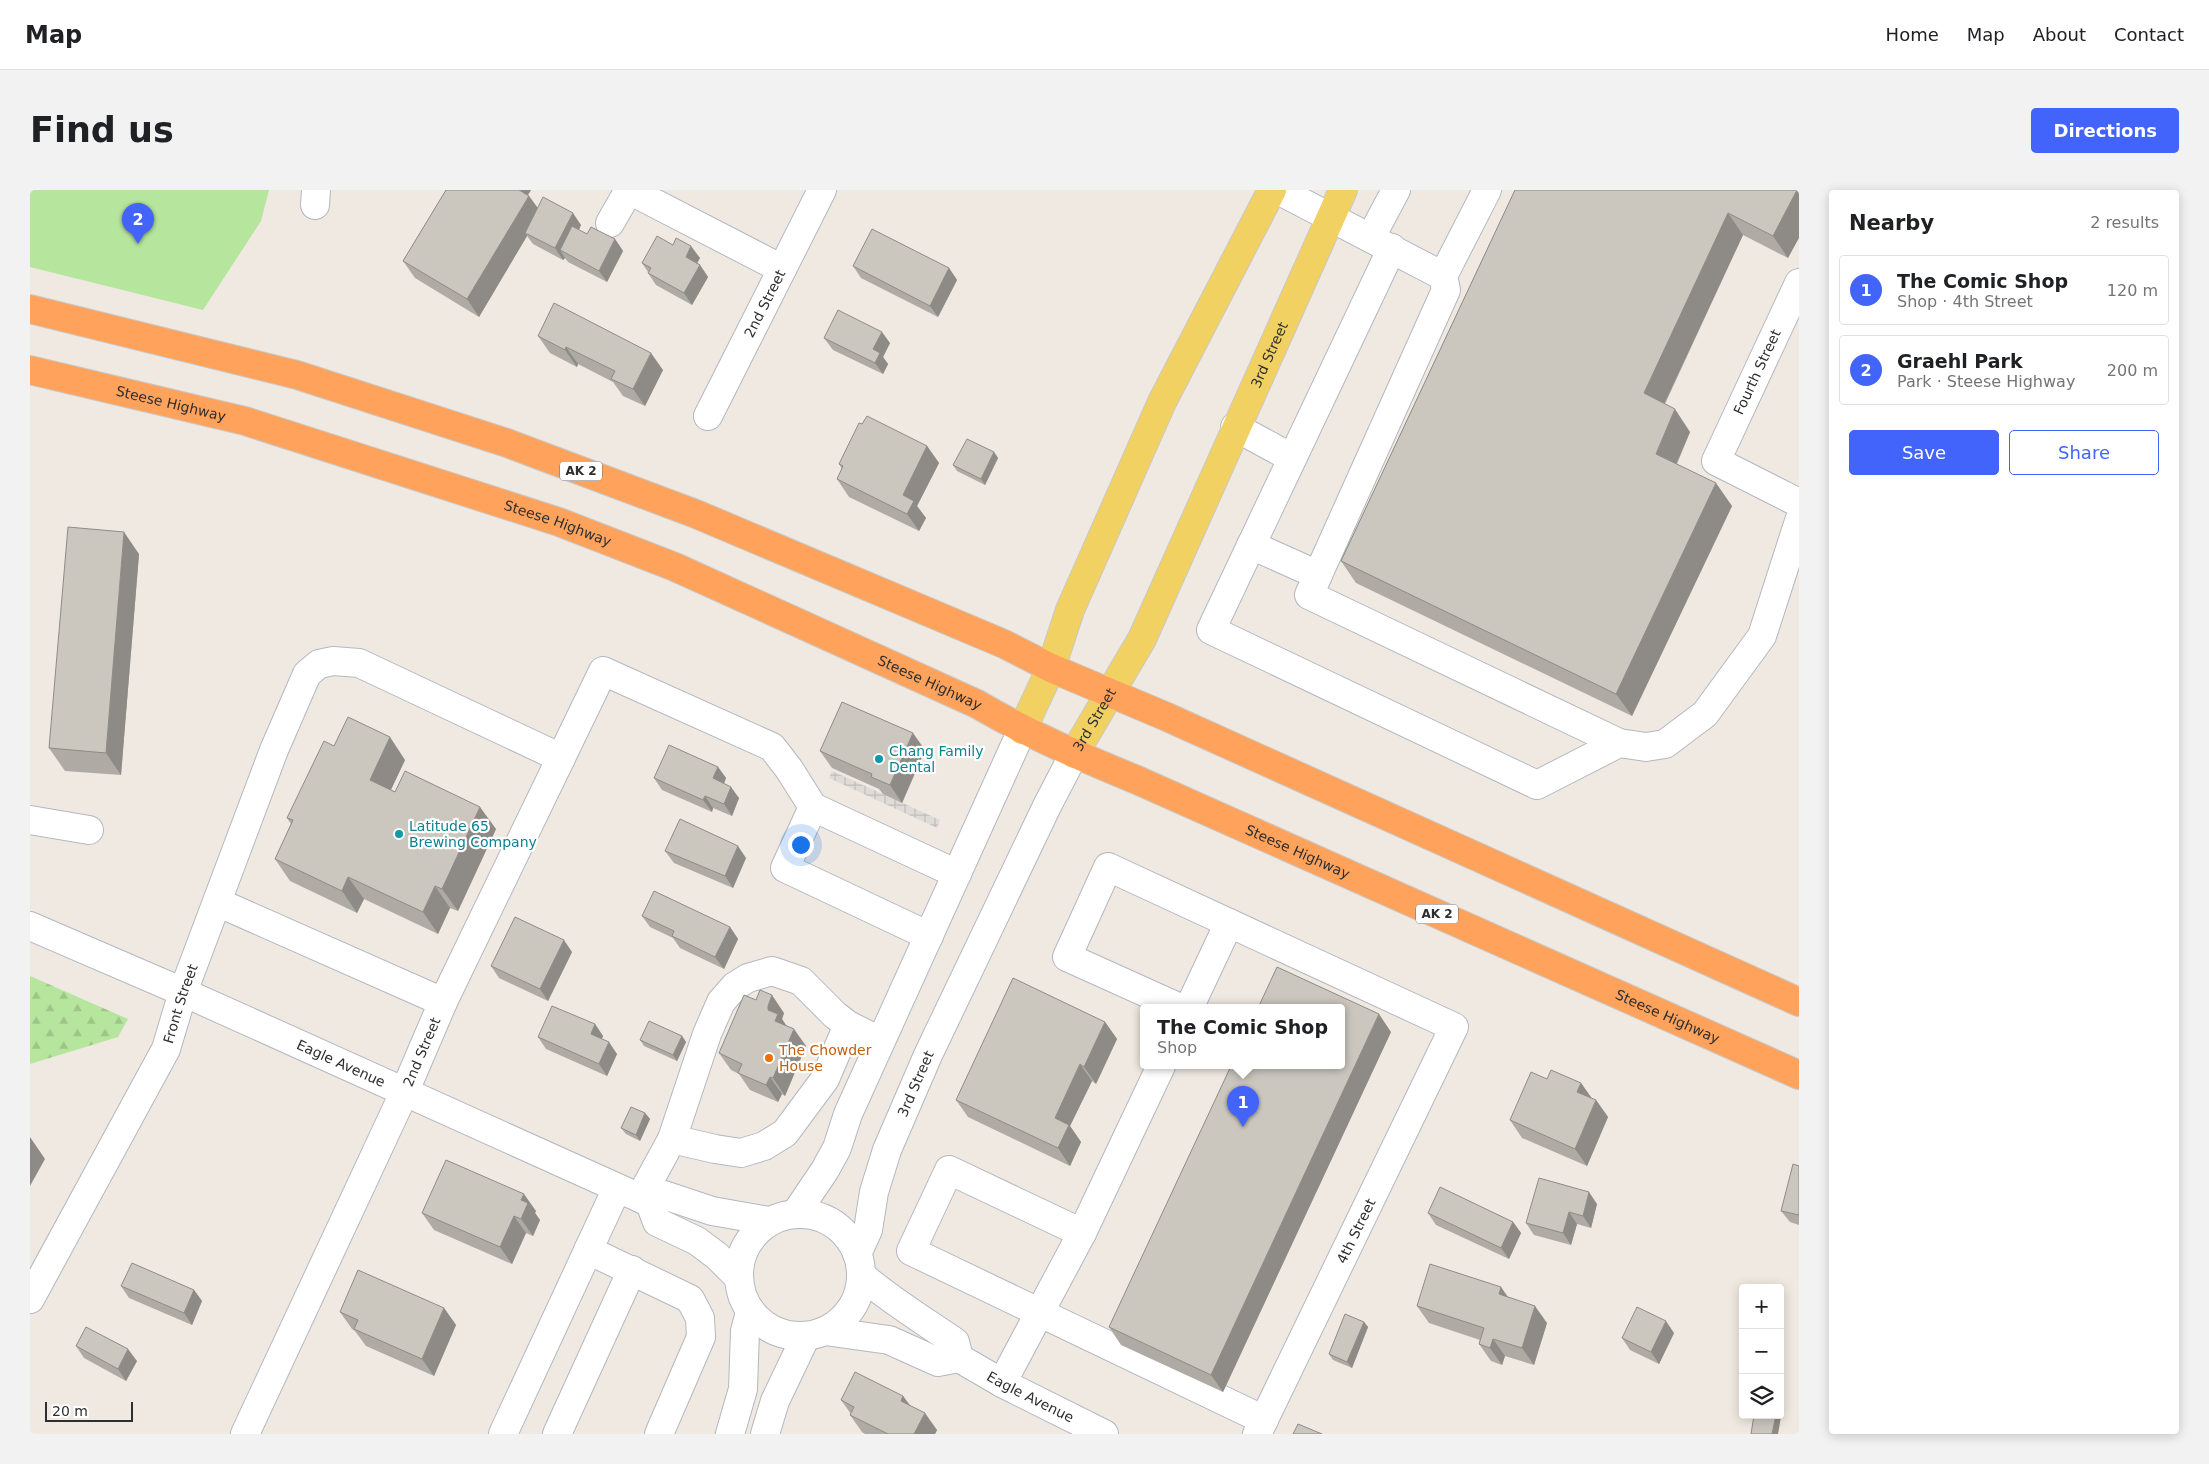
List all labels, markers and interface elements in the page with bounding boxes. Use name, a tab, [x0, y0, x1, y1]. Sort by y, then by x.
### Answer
text: Map	[25, 21, 82, 49]
text: Home	[1886, 24, 1939, 45]
text: Map	[1967, 24, 2005, 45]
text: About	[2033, 24, 2086, 45]
text: Contact	[2114, 24, 2184, 45]
button: Directions	[2031, 108, 2179, 153]
text: Find us	[30, 110, 174, 150]
pin: 2	[122, 203, 154, 244]
text: Nearby	[1849, 211, 1934, 235]
text: 2 results	[2090, 213, 2159, 232]
street label: 2nd Street	[741, 267, 789, 340]
text: The Comic Shop	[1897, 270, 2068, 292]
text: 1	[1860, 281, 1872, 300]
text: 120 m	[2107, 281, 2158, 300]
text: Shop · 4th Street	[1897, 292, 2033, 311]
street label: 3rd Street	[1248, 319, 1291, 390]
street label: Fourth Street	[1730, 326, 1784, 417]
text: Graehl Park	[1897, 350, 2023, 372]
text: 2	[1860, 361, 1872, 380]
text: 200 m	[2107, 361, 2158, 380]
text: Park · Steese Highway	[1897, 372, 2075, 391]
street label: Steese Highway	[114, 383, 228, 424]
button: Save	[1849, 430, 1999, 475]
button: Share	[2009, 430, 2159, 475]
road number: AK 2	[560, 462, 602, 480]
street label: Steese Highway	[502, 497, 614, 550]
street label: Steese Highway	[875, 652, 985, 713]
street label: 3rd Street	[1070, 685, 1119, 754]
place label: Chang Family Dental	[889, 743, 984, 775]
marker: Chang Family Dental	[873, 753, 885, 765]
place label: Latitude 65 Brewing Company	[409, 818, 537, 850]
street label: Steese Highway	[1243, 821, 1352, 882]
marker: Latitude 65 Brewing Company	[393, 828, 405, 840]
your location	[788, 832, 814, 858]
road number: AK 2	[1416, 904, 1458, 924]
street label: Front Street	[160, 961, 201, 1045]
street label: Steese Highway	[1613, 986, 1722, 1047]
popup	[1140, 1004, 1345, 1069]
street label: 2nd Street	[400, 1014, 444, 1089]
text: The Comic Shop	[1157, 1016, 1328, 1038]
street label: Eagle Avenue	[294, 1036, 388, 1090]
text: Shop	[1157, 1038, 1197, 1057]
place label: The Chowder House	[778, 1042, 872, 1074]
street label: 3rd Street	[894, 1048, 937, 1119]
marker: The Chowder House	[763, 1052, 775, 1064]
pin: 1	[1227, 1086, 1259, 1127]
street label: 4th Street	[1333, 1195, 1379, 1266]
map controls	[1739, 1284, 1784, 1419]
button: +	[1739, 1284, 1784, 1329]
button: −	[1739, 1329, 1784, 1374]
street label: Eagle Avenue	[984, 1368, 1076, 1426]
button: layers	[1739, 1374, 1784, 1419]
scale bar	[45, 1399, 132, 1422]
text: 20 m	[52, 1403, 88, 1419]

